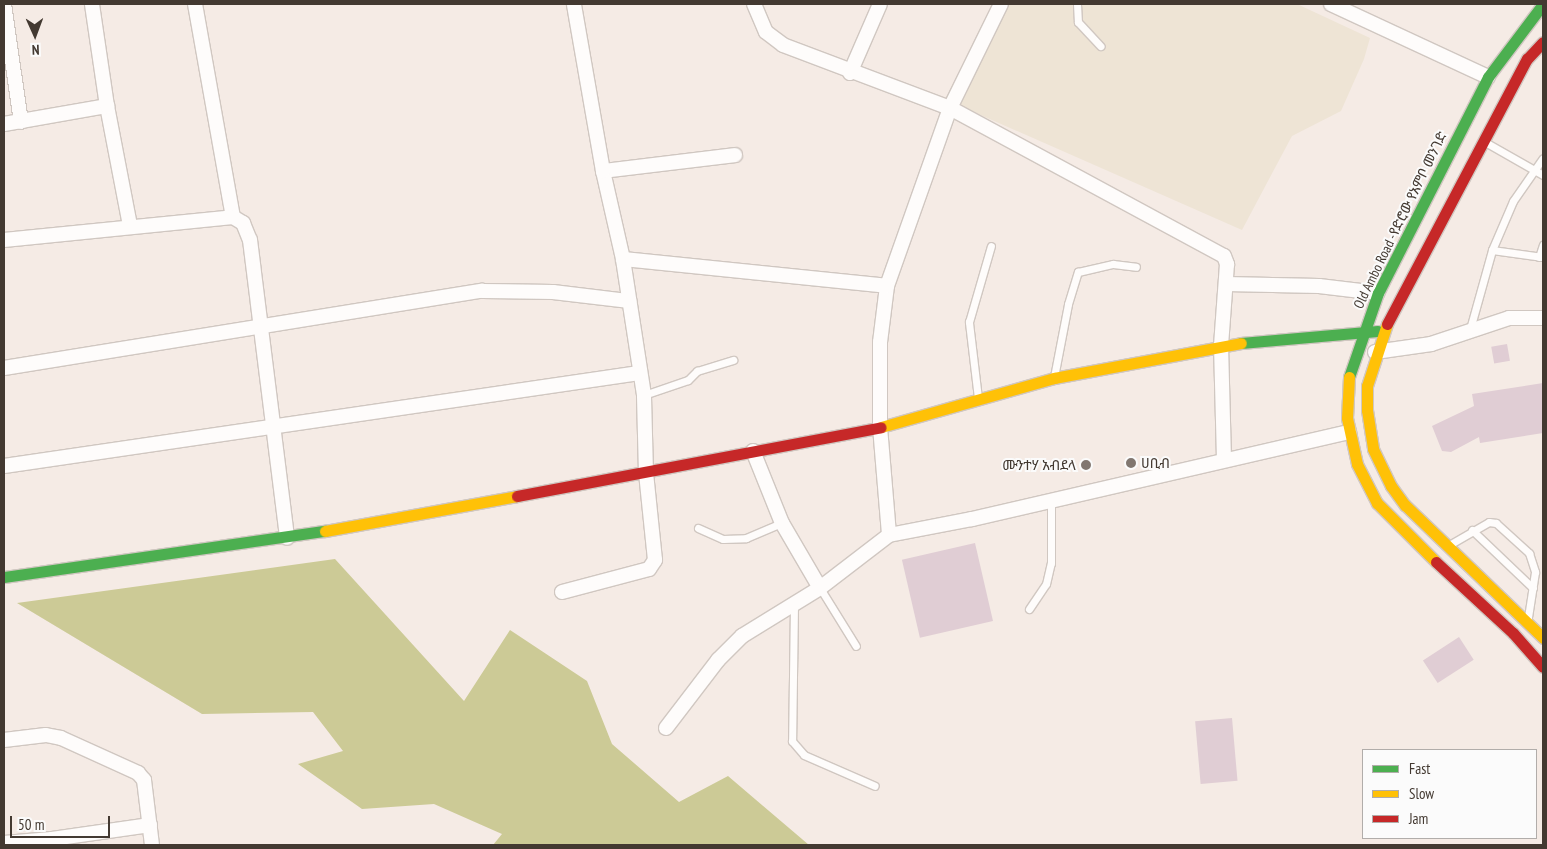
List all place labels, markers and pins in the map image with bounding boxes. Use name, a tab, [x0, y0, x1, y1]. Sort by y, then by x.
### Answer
place label: ሀቢብ	[1141, 455, 1170, 471]
place label: ሙንተሃ አብደላ	[1002, 457, 1076, 473]
marker: ሀቢብ	[1125, 457, 1137, 469]
marker: ሙንተሃ አብደላ	[1080, 459, 1092, 471]

